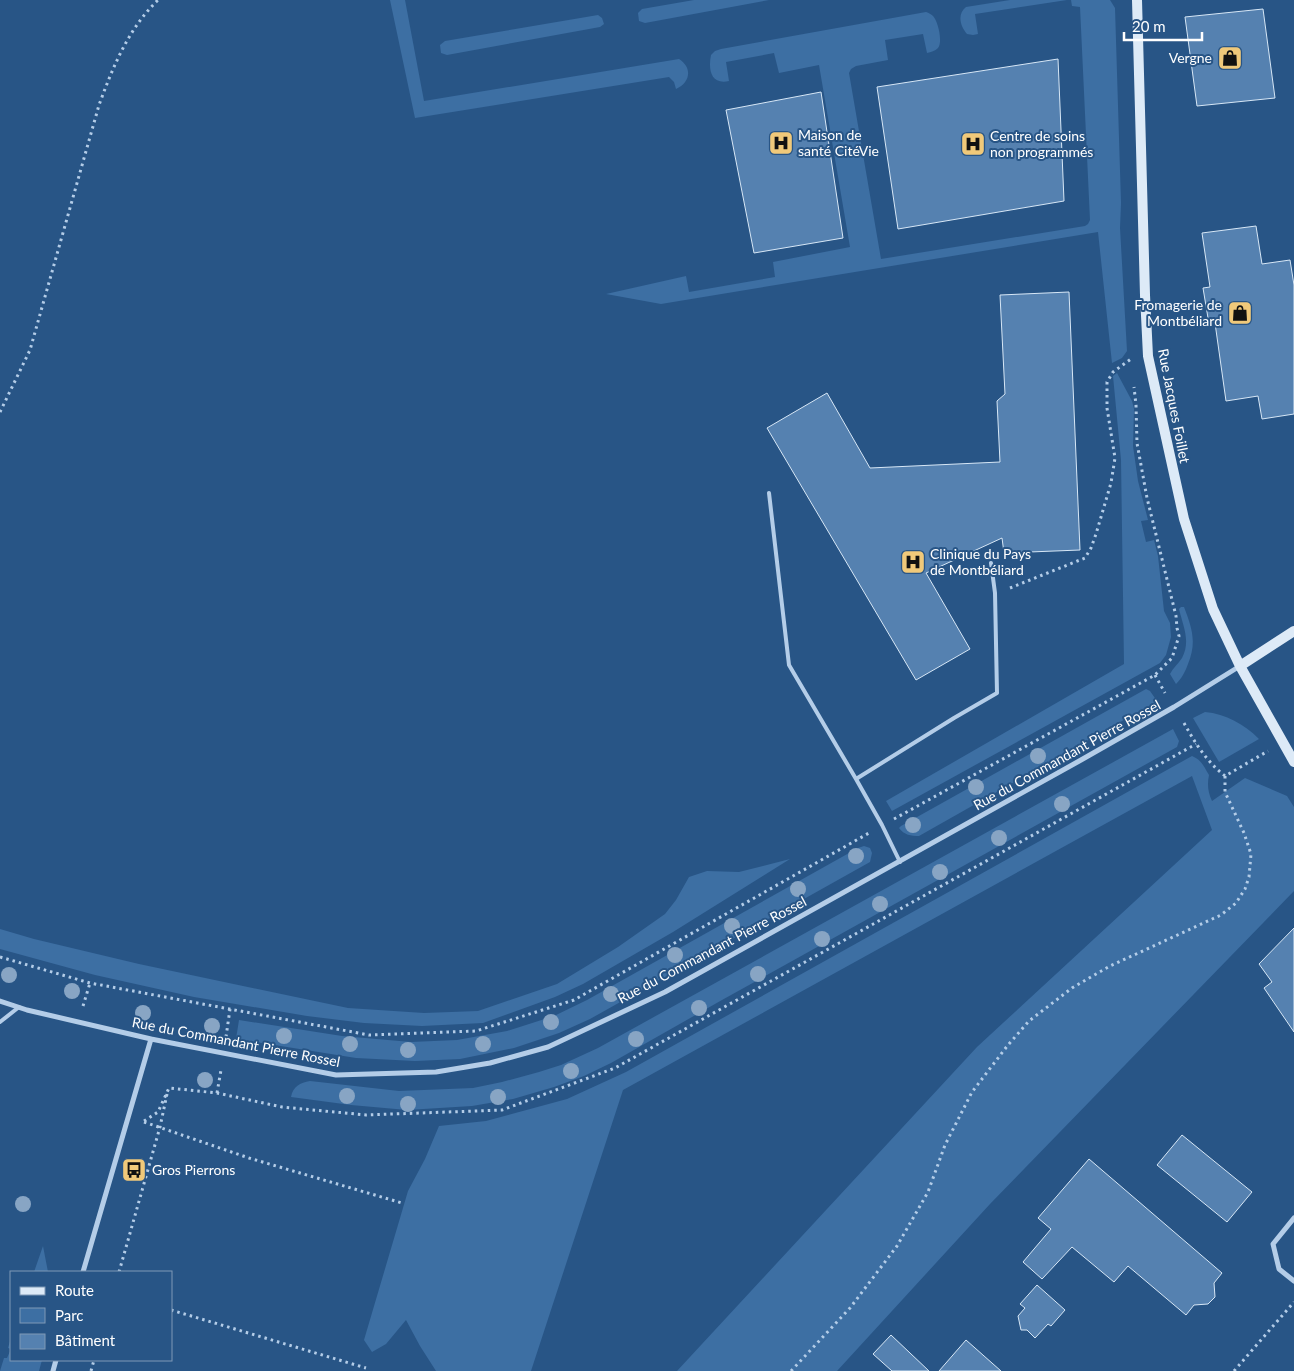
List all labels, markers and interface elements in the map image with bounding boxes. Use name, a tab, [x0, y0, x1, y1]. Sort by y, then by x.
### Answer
scale bar	[1124, 10, 1202, 42]
text: 20 m	[1132, 17, 1166, 35]
shop icon: Vergne	[1217, 45, 1243, 71]
place label: Vergne	[1169, 49, 1212, 66]
place label: Maison de santé CitéVie	[798, 126, 879, 159]
place label: Centre de soins non programmés	[990, 127, 1093, 160]
hospital icon: Maison de santé CitéVie	[768, 130, 794, 156]
hospital icon: Centre de soins non programmés	[960, 131, 986, 157]
place label: Fromagerie de Montbéliard	[1134, 296, 1222, 329]
shop icon: Fromagerie de Montbéliard	[1227, 300, 1253, 326]
street label: Rue Jacques Foillet	[1155, 347, 1194, 465]
place label: Clinique du Pays de Montbéliard	[930, 545, 1031, 578]
hospital icon: Clinique du Pays de Montbéliard	[900, 549, 926, 575]
street label: Rue du Commandant Pierre Rossel	[970, 696, 1163, 813]
street label: Rue du Commandant Pierre Rossel	[614, 892, 809, 1007]
street label: Rue du Commandant Pierre Rossel	[131, 1013, 342, 1070]
bus stop icon: Gros Pierrons	[121, 1157, 147, 1183]
place label: Gros Pierrons	[152, 1161, 235, 1178]
legend	[10, 1271, 172, 1361]
text: Route	[55, 1281, 94, 1299]
text: Parc	[55, 1306, 84, 1324]
text: Bâtiment	[55, 1331, 116, 1349]

